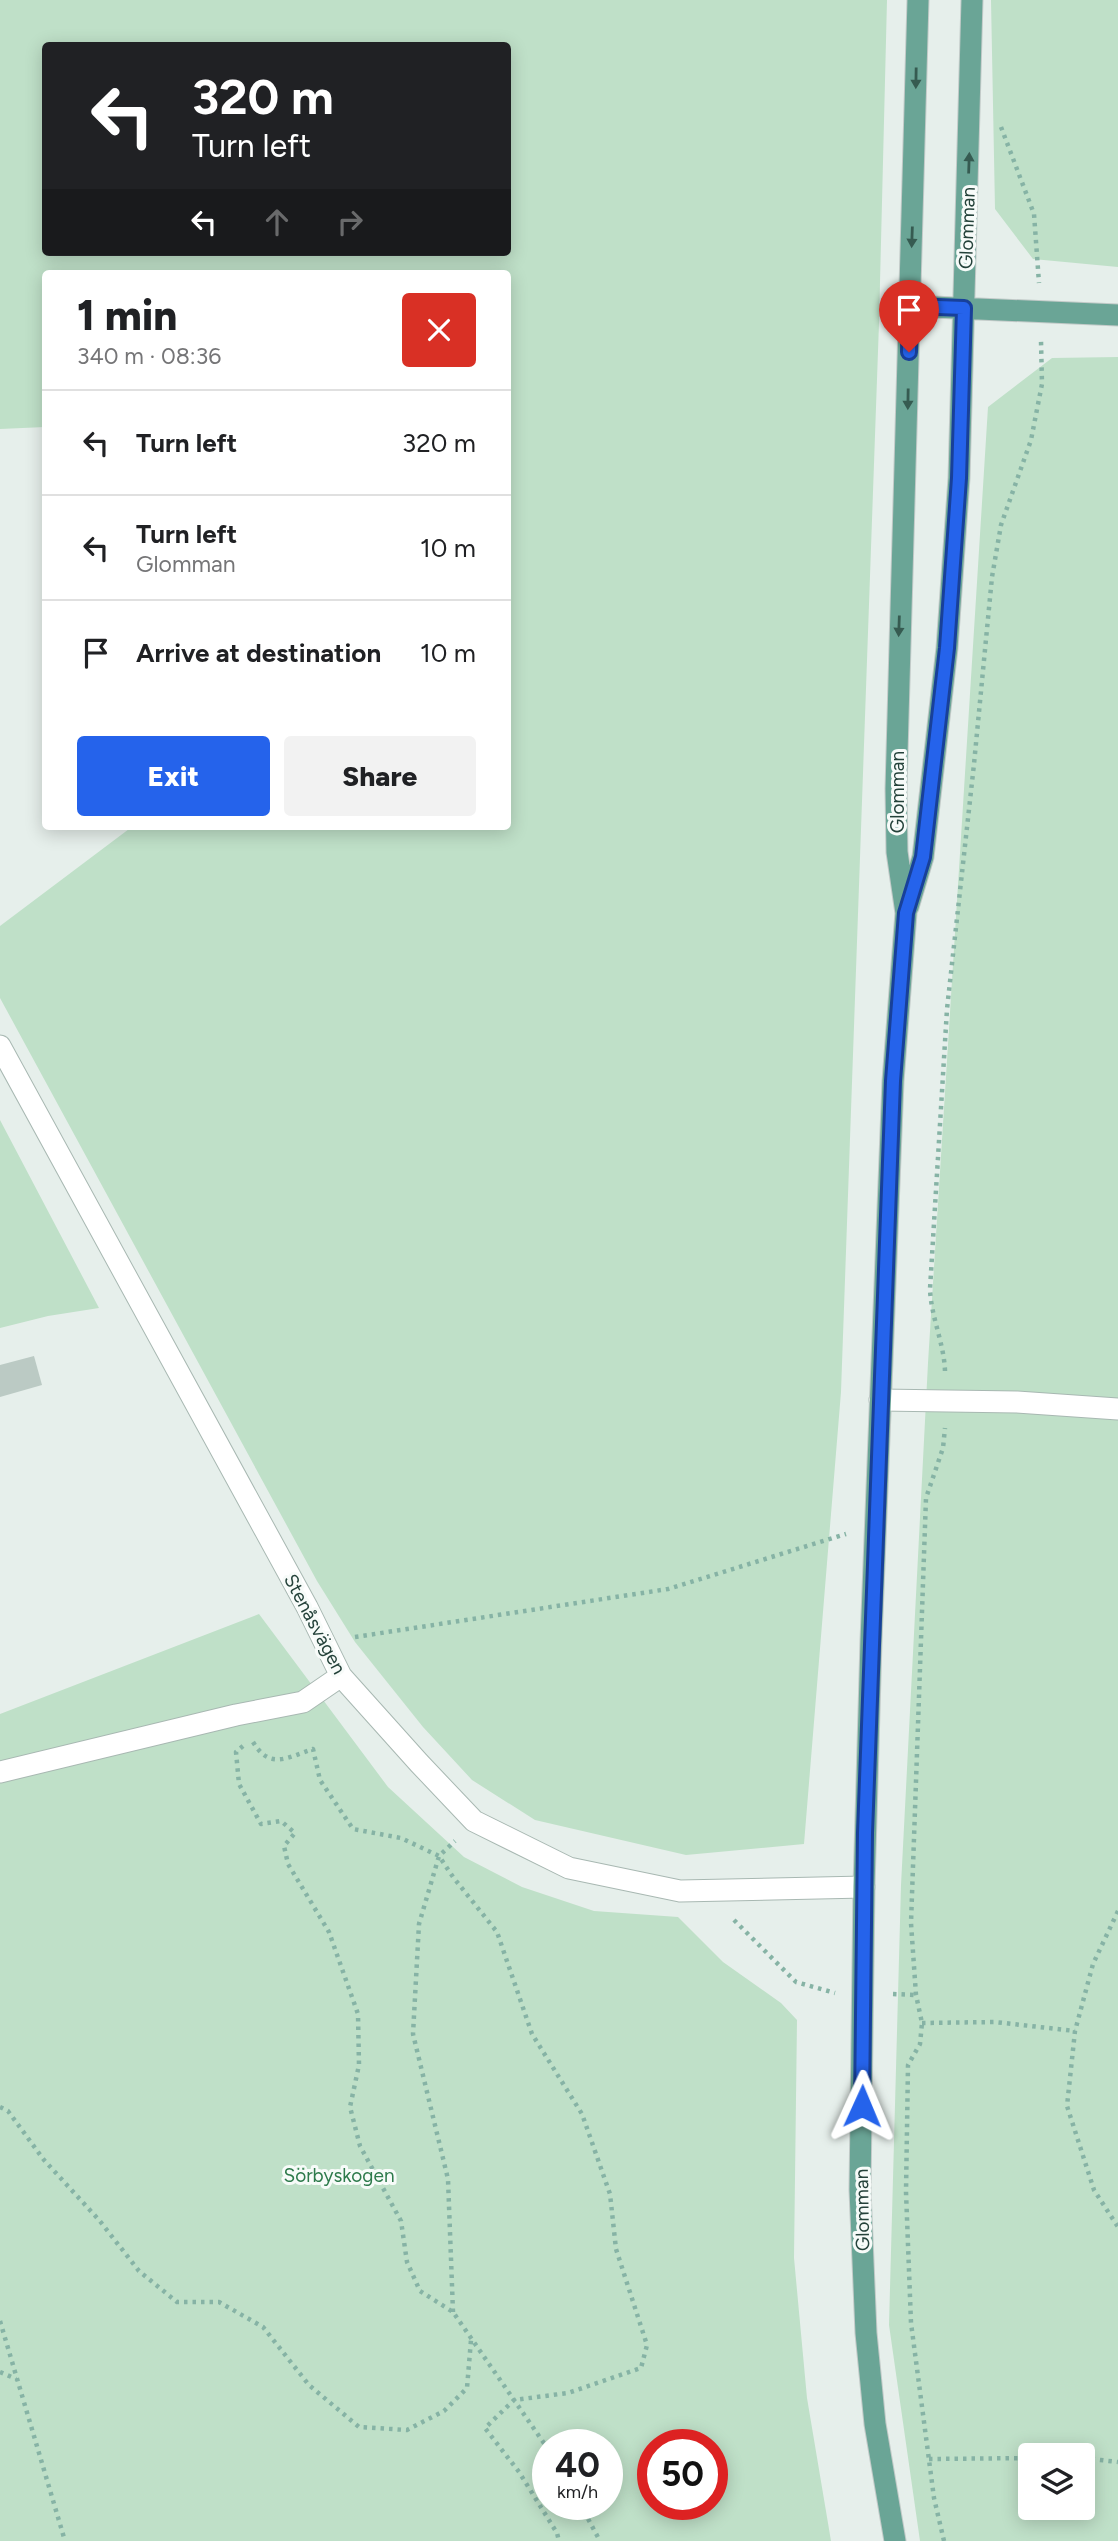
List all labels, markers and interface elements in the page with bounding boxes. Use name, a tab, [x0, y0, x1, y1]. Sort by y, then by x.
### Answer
text: 320 m	[192, 67, 334, 126]
one-way arrow	[910, 68, 922, 90]
icon: left	[77, 70, 168, 161]
text: Turn left	[192, 127, 311, 165]
one-way arrow	[963, 152, 974, 174]
street label: Glomman	[954, 186, 980, 270]
icon: left	[185, 203, 223, 241]
icon: ahead	[258, 203, 296, 241]
icon: right	[331, 203, 369, 241]
one-way arrow	[906, 226, 918, 248]
pin	[879, 280, 939, 352]
text: 1 min	[77, 290, 177, 341]
icon: arrive	[890, 291, 928, 329]
button: close	[402, 293, 476, 367]
text: 340 m · 08:36	[77, 342, 221, 370]
one-way arrow	[902, 388, 913, 410]
icon: left	[77, 424, 115, 462]
text: Turn left	[136, 427, 237, 459]
text: 320 m	[402, 427, 476, 459]
text: Turn left	[136, 518, 237, 550]
icon: left	[77, 529, 115, 567]
text: 10 m	[420, 532, 476, 564]
text: Glomman	[136, 550, 236, 578]
one-way arrow	[894, 615, 905, 637]
icon: arrive	[77, 634, 115, 672]
text: Arrive at destination	[136, 637, 381, 669]
text: 10 m	[420, 637, 476, 669]
button: Exit	[77, 736, 270, 816]
button: Share	[284, 736, 476, 816]
street label: Glomman	[886, 751, 909, 833]
street label: Stenåsvägen	[279, 1570, 351, 1678]
position arrow	[825, 2069, 899, 2143]
park label: Sörbyskogen	[284, 2164, 395, 2187]
street label: Glomman	[850, 2169, 874, 2251]
speed limit sign: 50	[637, 2429, 728, 2520]
map controls	[1018, 2443, 1095, 2520]
button: layers	[1018, 2443, 1095, 2520]
text: 40	[555, 2444, 600, 2486]
text: km/h	[557, 2481, 598, 2503]

